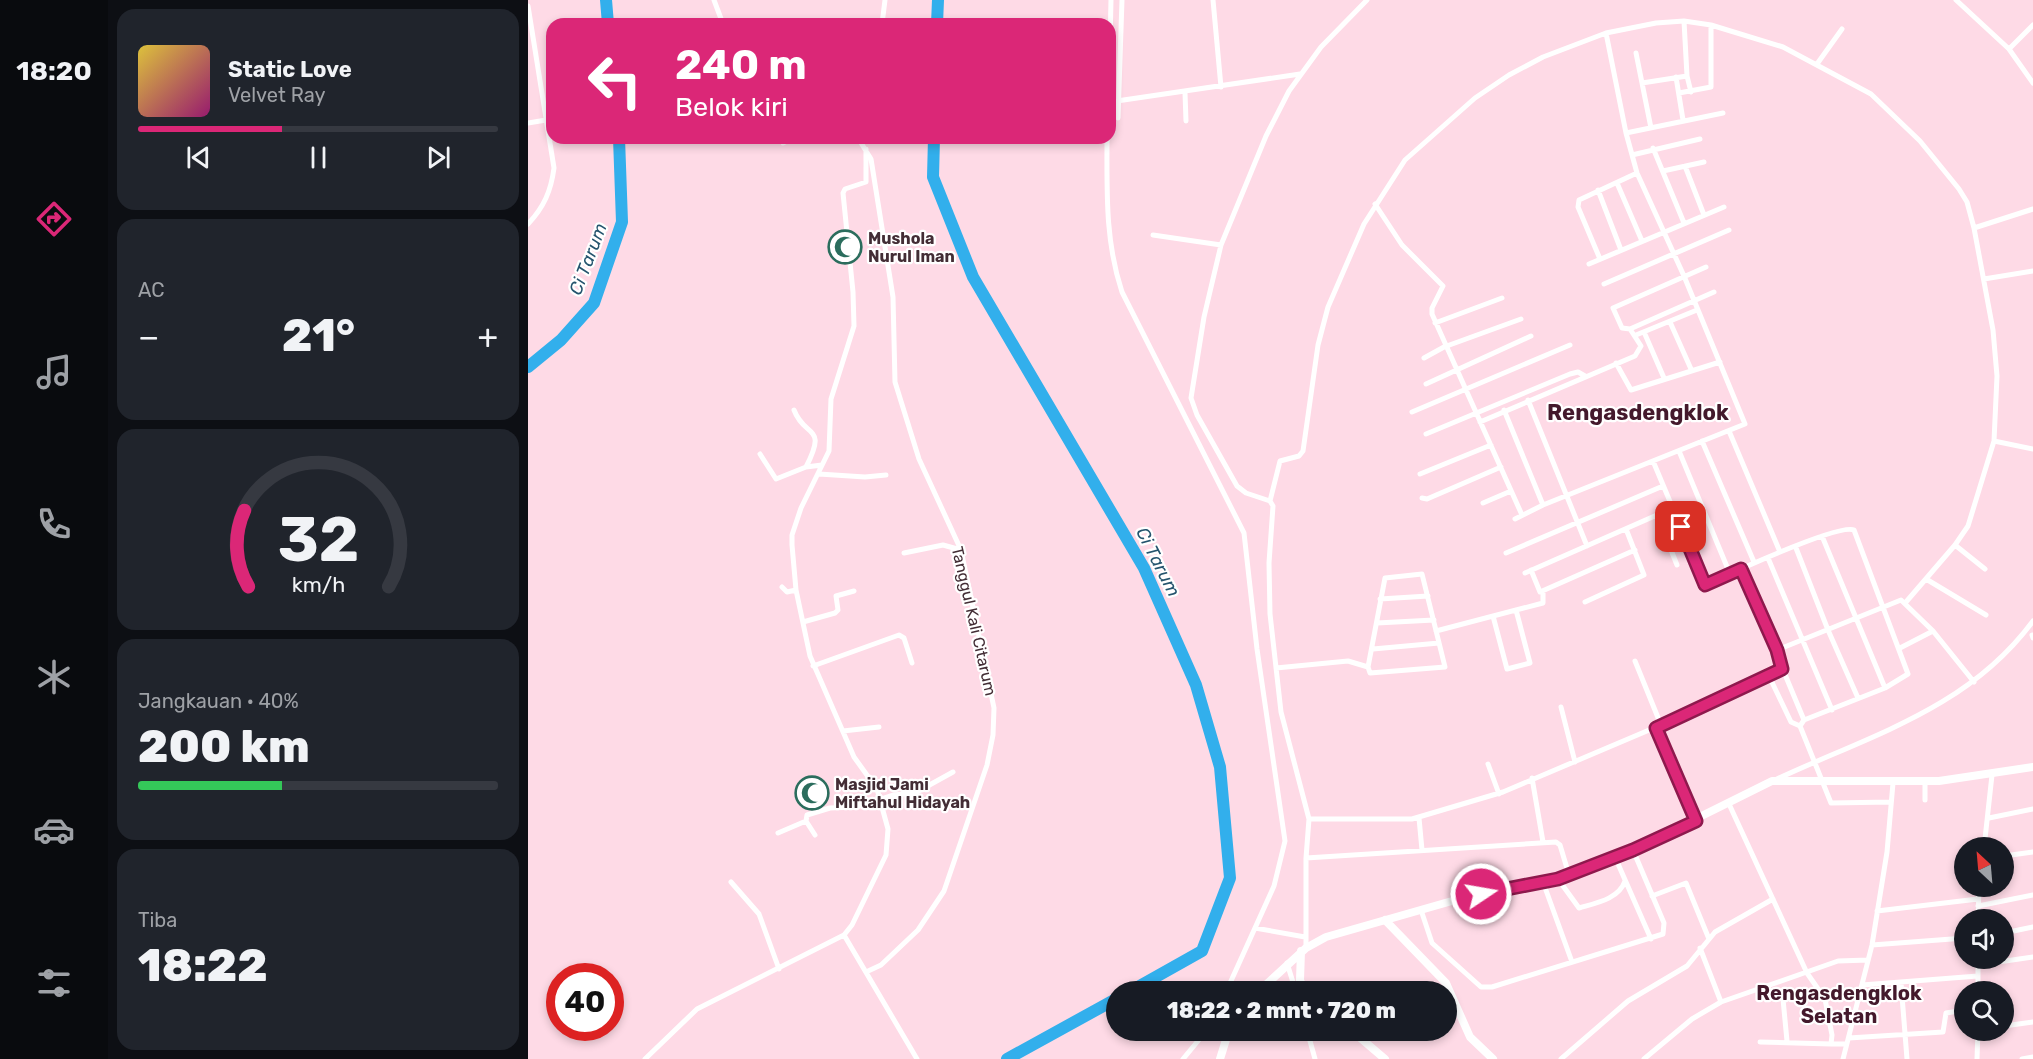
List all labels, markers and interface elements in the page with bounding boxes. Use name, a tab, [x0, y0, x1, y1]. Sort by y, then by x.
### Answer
text: 240 m	[675, 40, 807, 90]
icon: left	[576, 42, 654, 120]
text: 18:20	[16, 55, 92, 87]
text: Static Love	[228, 56, 352, 83]
text: Velvet Ray	[228, 83, 326, 107]
text: Belok kiri	[675, 91, 788, 123]
icon: previous	[182, 141, 215, 174]
icon: pause	[302, 141, 335, 174]
icon: next	[422, 141, 455, 174]
icon: directions	[33, 198, 75, 240]
water label: Ci Tarum	[564, 220, 612, 298]
mosque icon: Mushola Nurul Iman	[827, 229, 863, 265]
place label: Mushola Nurul Iman	[868, 229, 955, 266]
text: AC	[138, 278, 164, 302]
text: 21°	[282, 309, 355, 362]
text: −	[138, 317, 159, 356]
text: +	[477, 317, 498, 356]
icon: music	[33, 351, 75, 393]
district label: Rengasdengklok	[1547, 399, 1729, 426]
pin	[1655, 501, 1706, 552]
icon: phone	[33, 503, 75, 545]
text: 32	[277, 503, 359, 577]
icon: arrive	[1664, 510, 1697, 543]
water label: Ci Tarum	[1131, 524, 1185, 600]
street label: Tanggul Kali Citarum	[948, 545, 1000, 697]
text: km/h	[291, 572, 345, 597]
icon: climate	[33, 656, 75, 698]
text: Jangkauan · 40%	[138, 689, 299, 713]
text: 200 km	[138, 720, 310, 773]
mosque icon: Masjid Jami Miftahul Hidayah	[794, 775, 830, 811]
place label: Masjid Jami Miftahul Hidayah	[835, 775, 970, 812]
icon: car	[33, 809, 75, 851]
north arrow	[1954, 837, 2014, 897]
map controls	[1954, 837, 2014, 1041]
position arrow	[1449, 862, 1513, 926]
text: Tiba	[138, 908, 177, 932]
button: sound	[1954, 909, 2014, 969]
text: 18:22	[138, 939, 268, 992]
icon: filters	[33, 962, 75, 1004]
speed limit sign: 40	[546, 963, 624, 1041]
district label: Rengasdengklok Selatan	[1756, 981, 1922, 1028]
button: search	[1954, 981, 2014, 1041]
text: 18:22 · 2 mnt · 720 m	[1167, 997, 1396, 1024]

